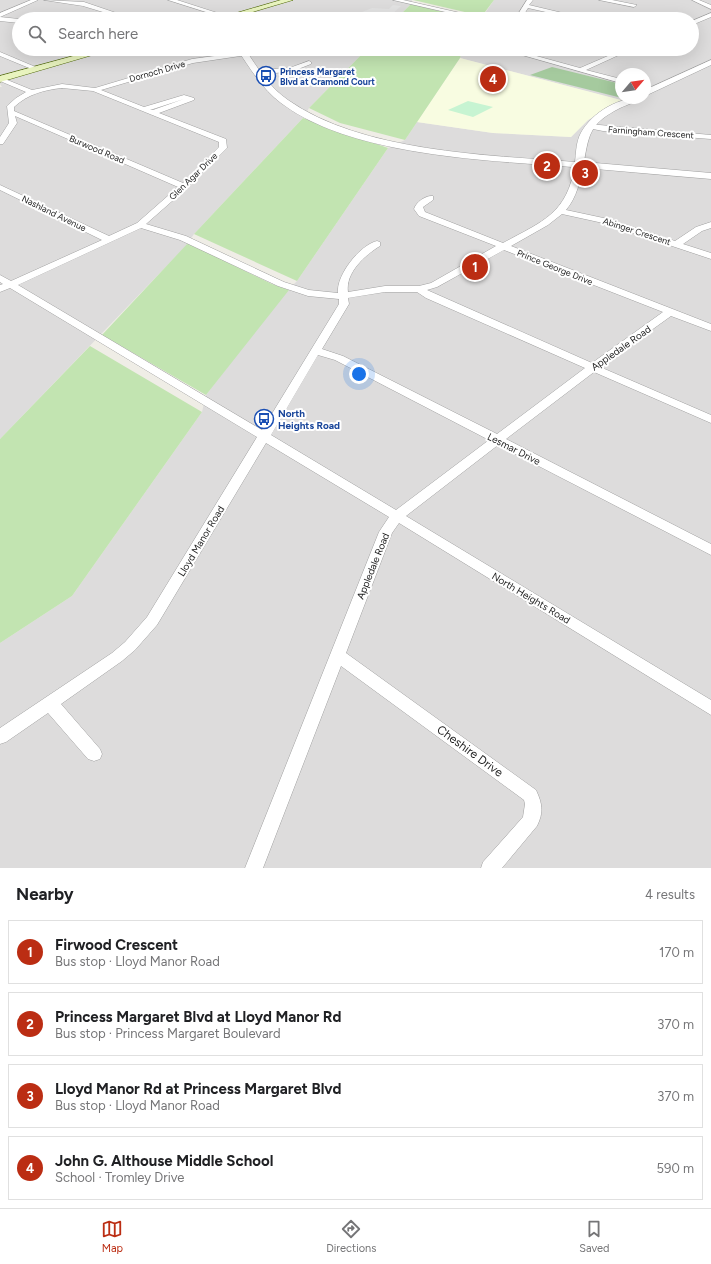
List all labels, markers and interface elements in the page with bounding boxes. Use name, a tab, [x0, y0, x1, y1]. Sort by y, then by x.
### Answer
search box	[12, 12, 699, 56]
icon: search	[26, 23, 48, 45]
text: Search here	[58, 25, 138, 43]
street label: Dornoch Drive	[128, 58, 186, 84]
pin: 4	[480, 64, 506, 94]
bus stop icon: Princess Margaret Blvd at Cramond Court	[255, 65, 277, 87]
place label: Princess Margaret Blvd at Cramond Court	[280, 66, 375, 87]
north arrow	[615, 68, 651, 104]
street label: Farningham Crescent	[608, 124, 695, 141]
street label: Burwood Road	[68, 132, 126, 166]
street label: Glen Agar Drive	[167, 150, 220, 202]
pin: 2	[534, 151, 560, 181]
pin: 3	[572, 158, 598, 188]
street label: Nashland Avenue	[20, 193, 88, 233]
street label: Abinger Crescent	[602, 215, 673, 247]
street label: Prince George Drive	[516, 247, 594, 287]
pin: 1	[462, 252, 488, 282]
street label: Appledale Road	[588, 322, 654, 374]
your location	[349, 364, 369, 384]
place label: North Heights Road	[278, 407, 340, 432]
bus stop icon: North Heights Road	[253, 408, 275, 430]
street label: Lesmar Drive	[485, 430, 543, 468]
street label: Lloyd Manor Road	[175, 503, 227, 579]
street label: Appledale Road	[354, 531, 392, 601]
street label: North Heights Road	[489, 569, 573, 627]
street label: Cheshire Drive	[434, 722, 506, 780]
text: Nearby	[16, 884, 74, 904]
text: 4 results	[645, 887, 695, 902]
text: Firwood Crescent	[55, 936, 178, 954]
text: 1	[27, 945, 33, 960]
text: 170 m	[659, 945, 694, 960]
text: Bus stop · Lloyd Manor Road	[55, 954, 220, 969]
text: Princess Margaret Blvd at Lloyd Manor Rd	[55, 1008, 341, 1026]
text: 2	[26, 1017, 34, 1032]
text: 370 m	[657, 1017, 694, 1032]
text: Bus stop · Princess Margaret Boulevard	[55, 1026, 281, 1041]
text: Lloyd Manor Rd at Princess Margaret Blvd	[55, 1080, 341, 1098]
text: 3	[26, 1089, 34, 1104]
text: 370 m	[657, 1089, 694, 1104]
text: Bus stop · Lloyd Manor Road	[55, 1098, 220, 1113]
text: John G. Althouse Middle School	[55, 1152, 273, 1170]
text: 4	[26, 1161, 34, 1176]
text: 590 m	[657, 1161, 694, 1176]
text: School · Tromley Drive	[55, 1170, 184, 1185]
tab: Map	[101, 1218, 123, 1255]
tab: Directions	[326, 1218, 376, 1255]
tab: Saved	[579, 1218, 610, 1255]

